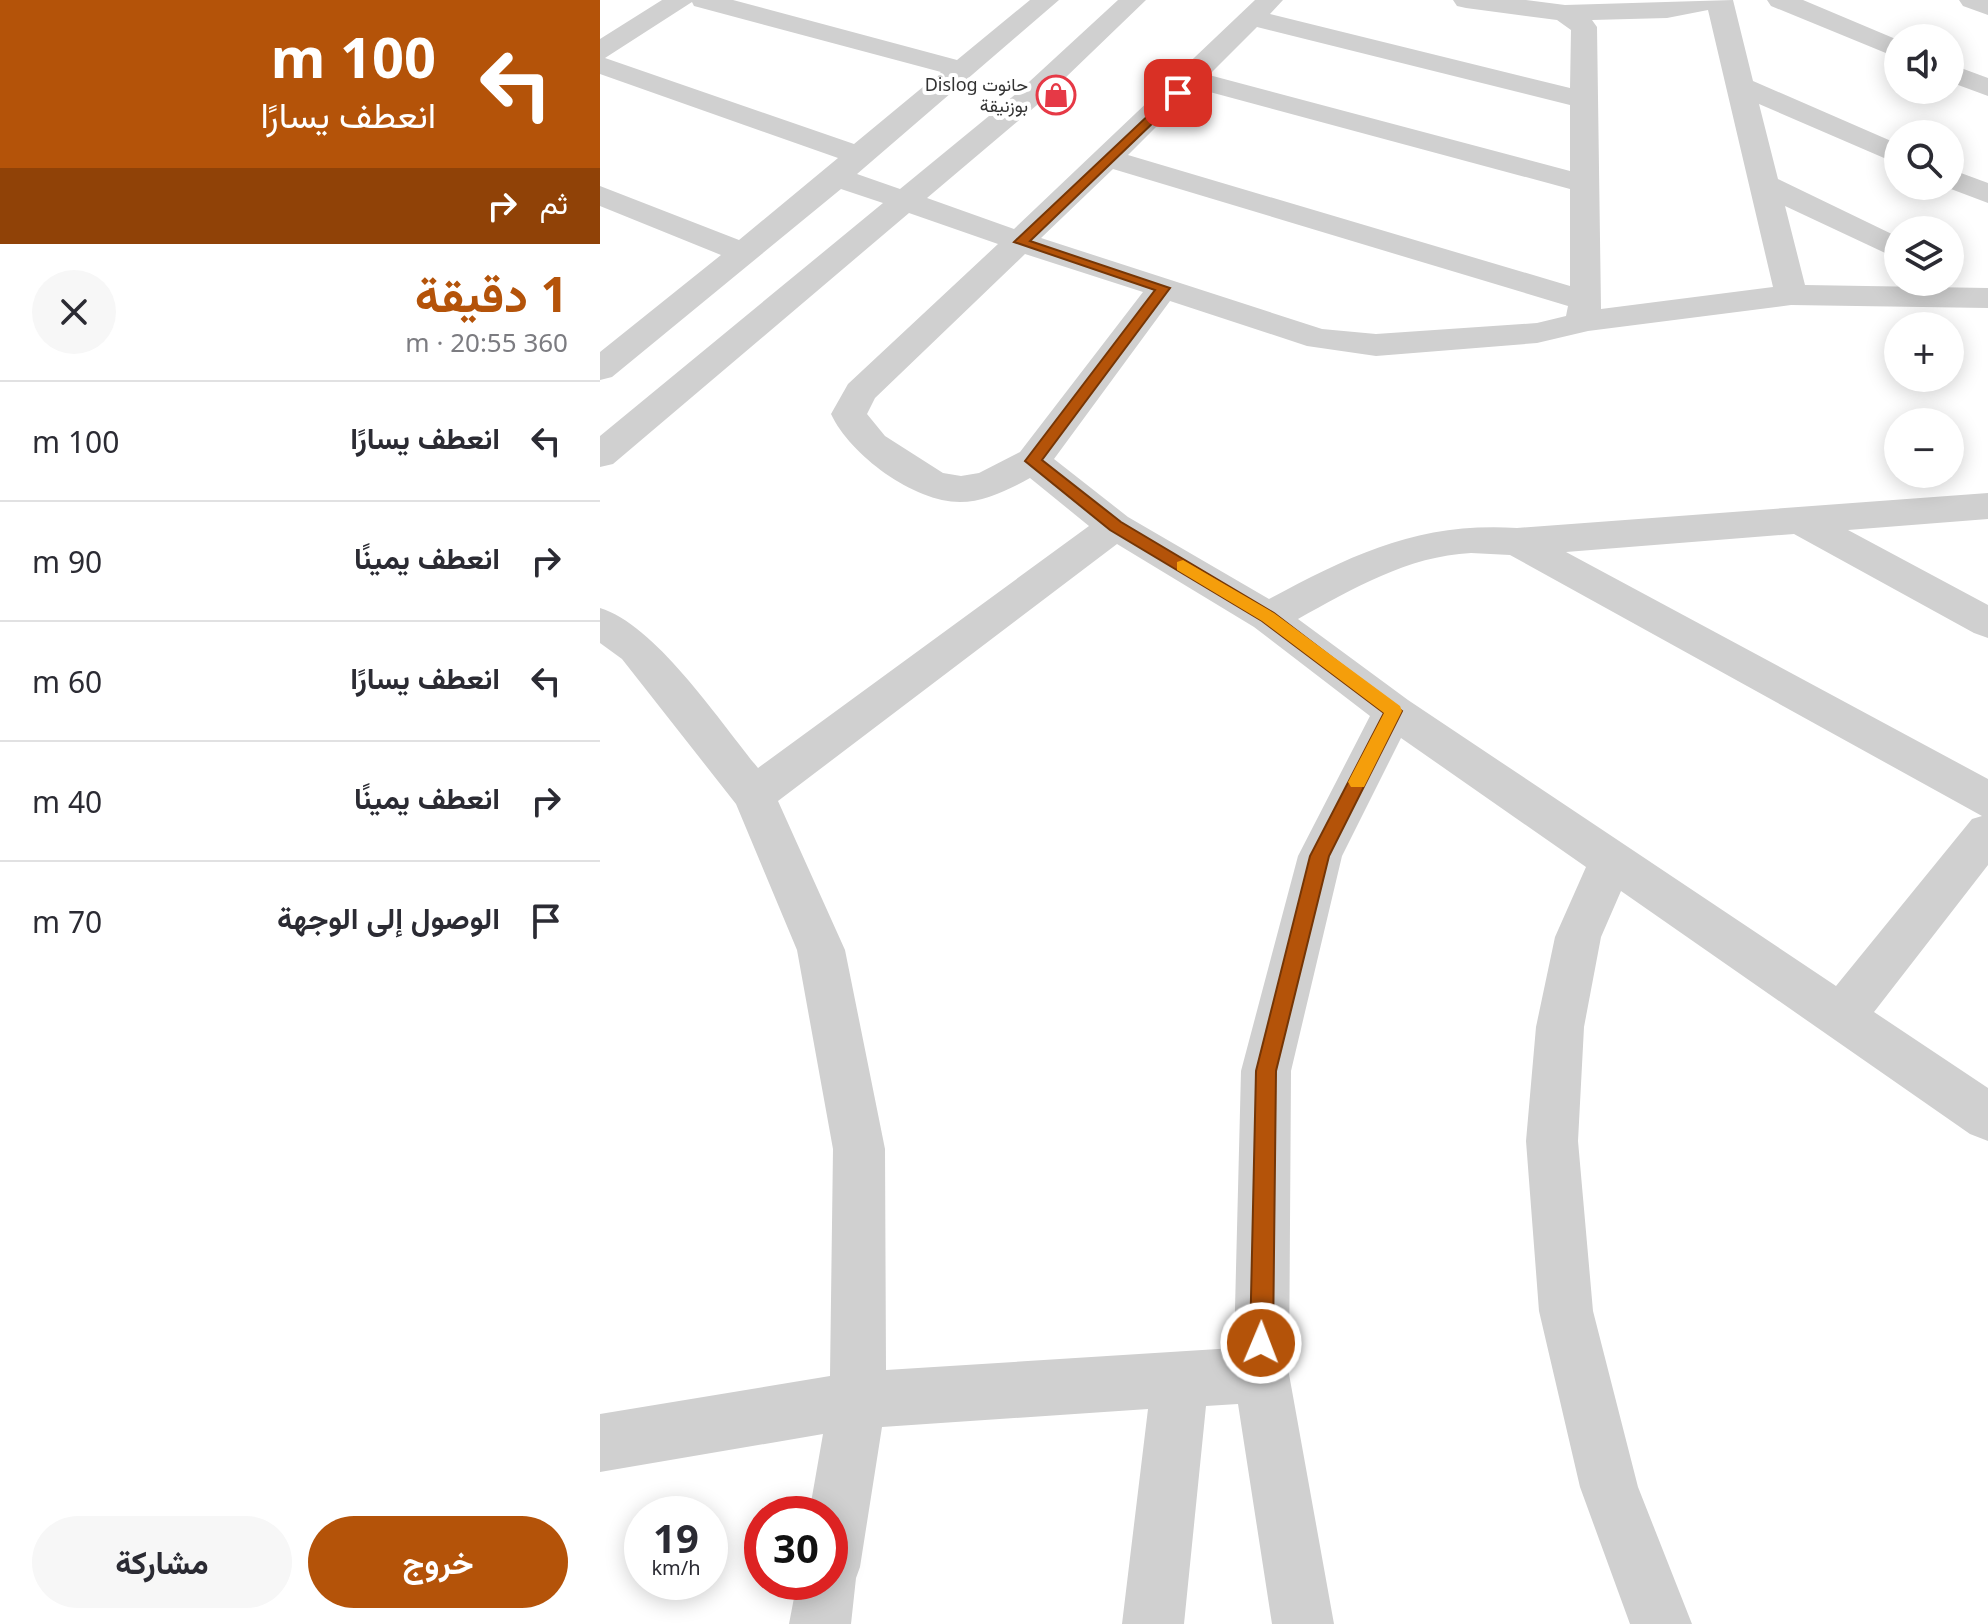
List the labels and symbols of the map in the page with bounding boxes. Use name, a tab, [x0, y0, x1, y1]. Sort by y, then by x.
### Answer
pin	[1144, 59, 1212, 127]
place label: Dislog حانوت بوزنيقة	[925, 72, 1028, 117]
shop icon: Dislog حانوت بوزنيقة	[1035, 74, 1077, 116]
position arrow	[1219, 1301, 1303, 1385]
speed limit sign: 30	[744, 1496, 848, 1600]

